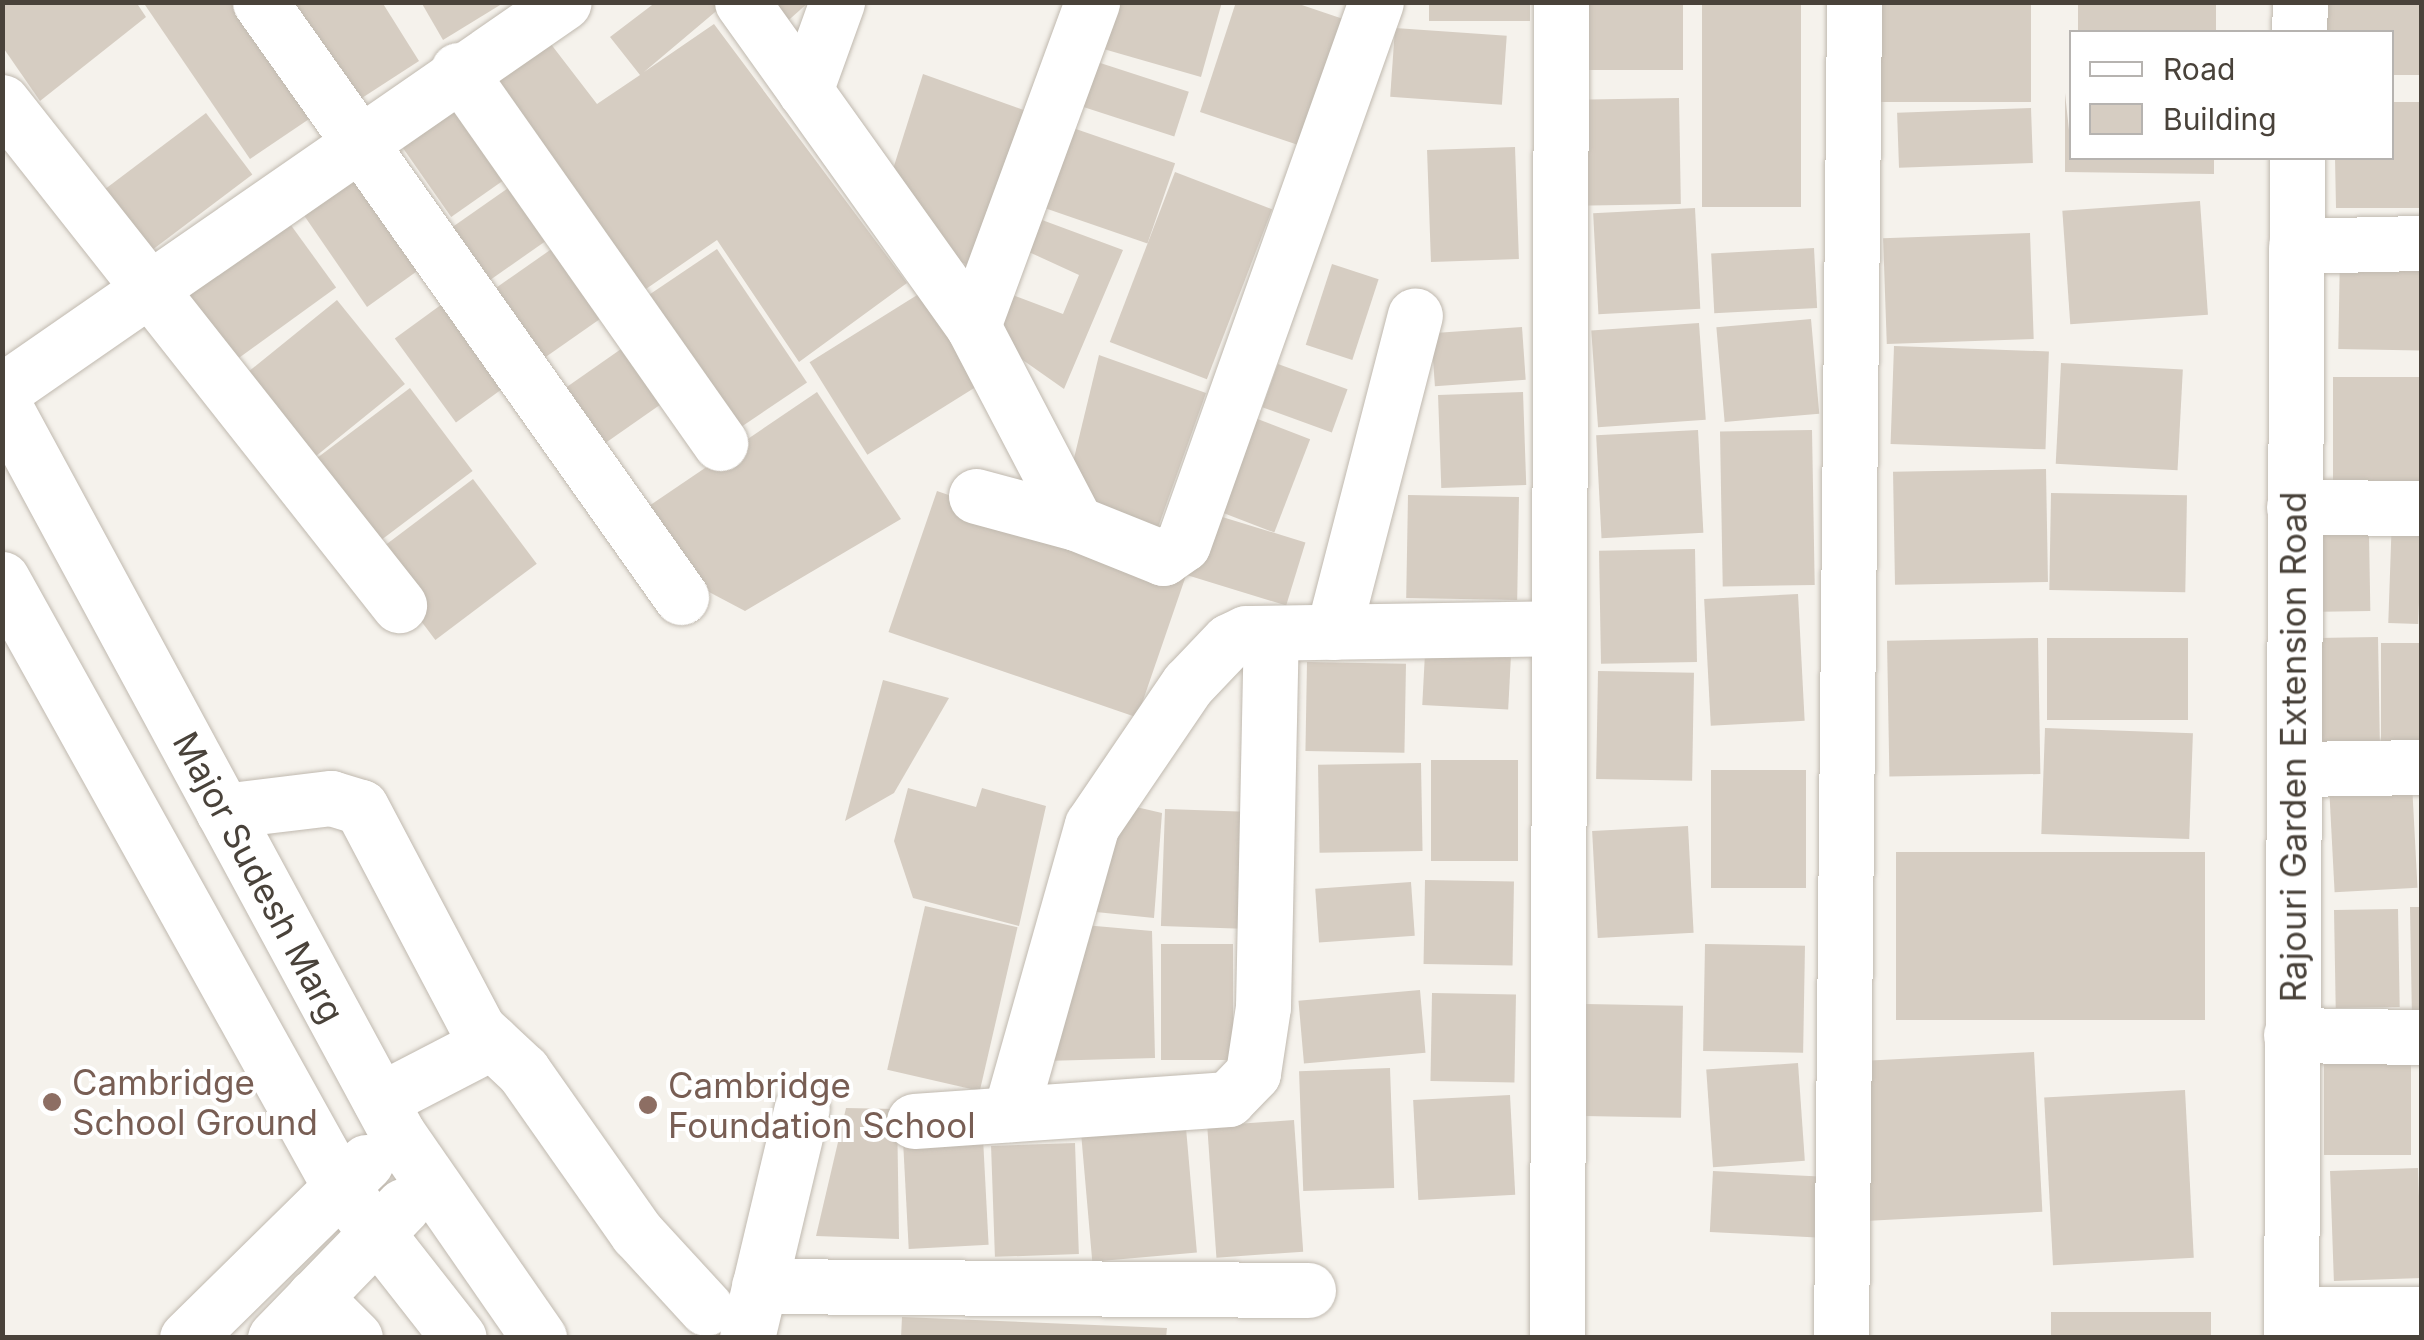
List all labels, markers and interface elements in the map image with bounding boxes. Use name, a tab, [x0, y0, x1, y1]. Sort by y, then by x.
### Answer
legend	[2069, 30, 2394, 160]
text: Road	[2163, 51, 2235, 87]
text: Building	[2163, 101, 2277, 137]
street label: Rajouri Garden Extension Road	[2272, 492, 2314, 1002]
street label: Major Sudesh Marg	[165, 725, 353, 1029]
place label: Cambridge School Ground	[72, 1061, 318, 1143]
place label: Cambridge Foundation School	[668, 1064, 976, 1146]
marker: Cambridge School Ground	[41, 1091, 63, 1113]
marker: Cambridge Foundation School	[637, 1094, 659, 1116]

